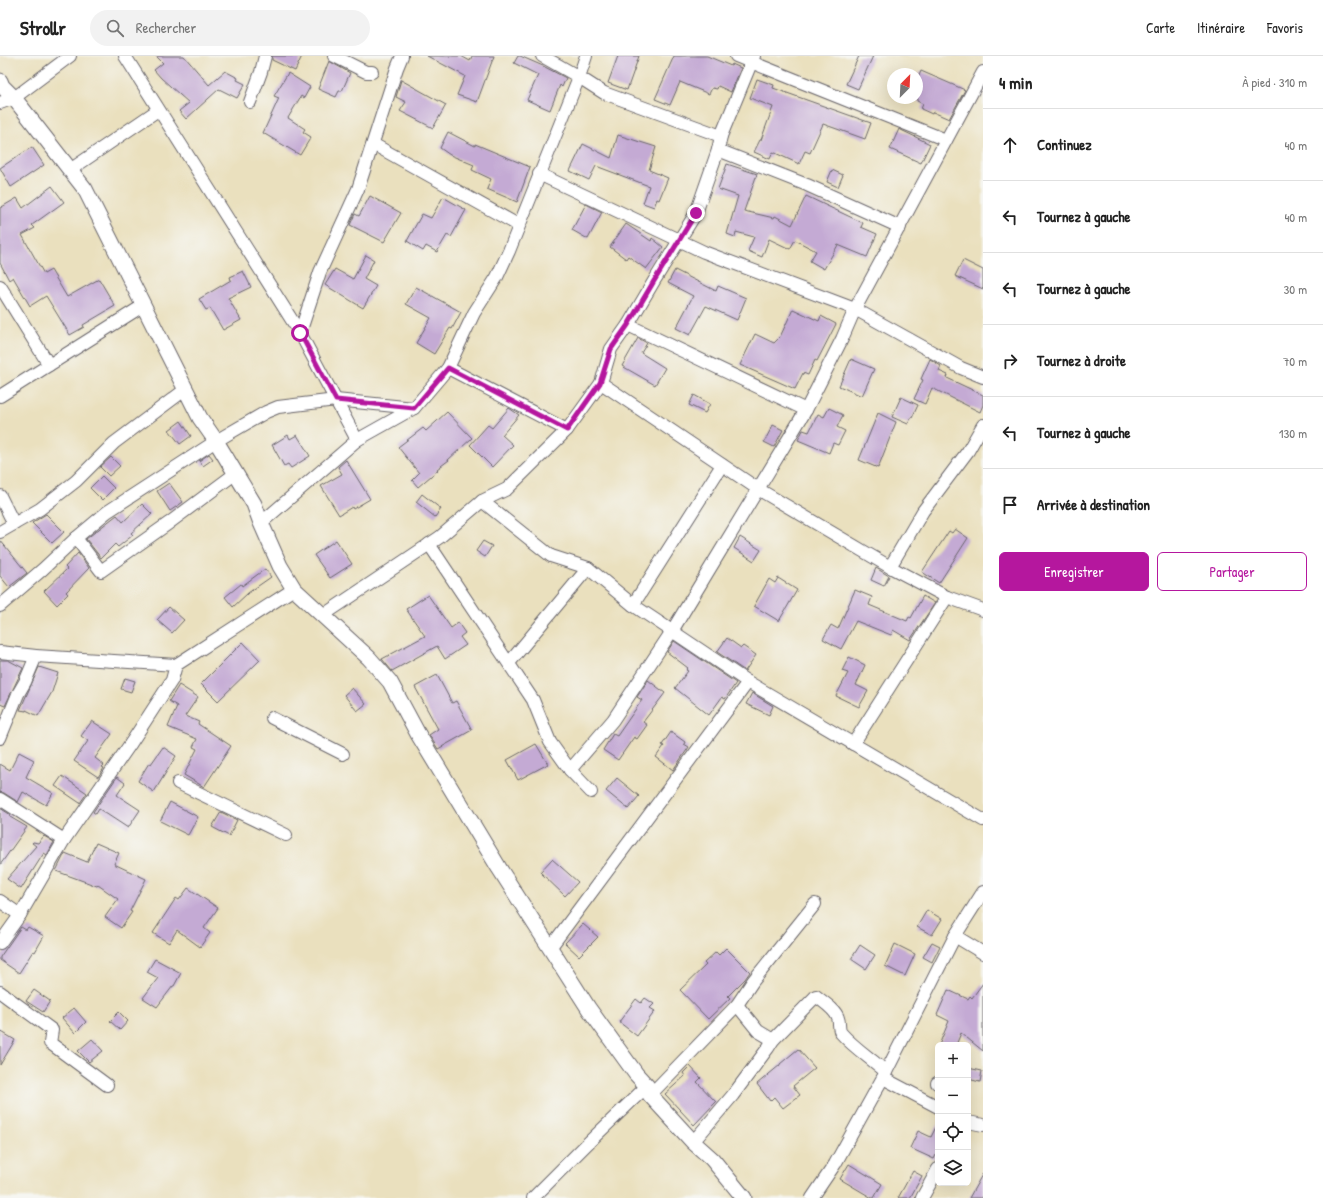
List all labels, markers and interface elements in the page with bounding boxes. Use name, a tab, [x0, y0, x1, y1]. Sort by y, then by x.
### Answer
search box	[90, 10, 370, 46]
text: Strollr	[20, 15, 66, 41]
icon: search	[104, 17, 126, 39]
text: Rechercher	[136, 17, 196, 38]
text: Carte	[1146, 18, 1175, 37]
text: Itinéraire	[1197, 18, 1245, 37]
text: Favoris	[1267, 18, 1303, 37]
north arrow	[887, 68, 923, 104]
text: 4 min	[999, 71, 1032, 94]
text: À pied · 310 m	[1242, 73, 1307, 91]
icon: ahead	[999, 134, 1021, 156]
text: Continuez	[1037, 134, 1092, 155]
text: 40 m	[1284, 136, 1307, 154]
route end	[687, 204, 705, 222]
icon: left	[999, 206, 1021, 228]
text: Tournez à gauche	[1037, 206, 1130, 227]
text: 40 m	[1284, 208, 1307, 226]
icon: left	[999, 278, 1021, 300]
text: Tournez à gauche	[1037, 278, 1130, 299]
text: 30 m	[1284, 280, 1307, 298]
route start	[291, 324, 309, 342]
icon: right	[999, 350, 1021, 372]
text: Tournez à droite	[1037, 350, 1126, 371]
text: 70 m	[1283, 352, 1307, 370]
icon: left	[999, 422, 1021, 444]
text: Tournez à gauche	[1037, 422, 1130, 443]
text: 130 m	[1279, 424, 1307, 442]
icon: arrive	[999, 494, 1021, 516]
text: Arrivée à destination	[1037, 494, 1150, 515]
button: Enregistrer	[999, 552, 1149, 591]
button: Partager	[1157, 552, 1307, 591]
map controls	[935, 1042, 971, 1186]
button: +	[935, 1042, 971, 1078]
button: −	[935, 1078, 971, 1114]
button: locate	[935, 1114, 971, 1150]
button: layers	[935, 1150, 971, 1186]

